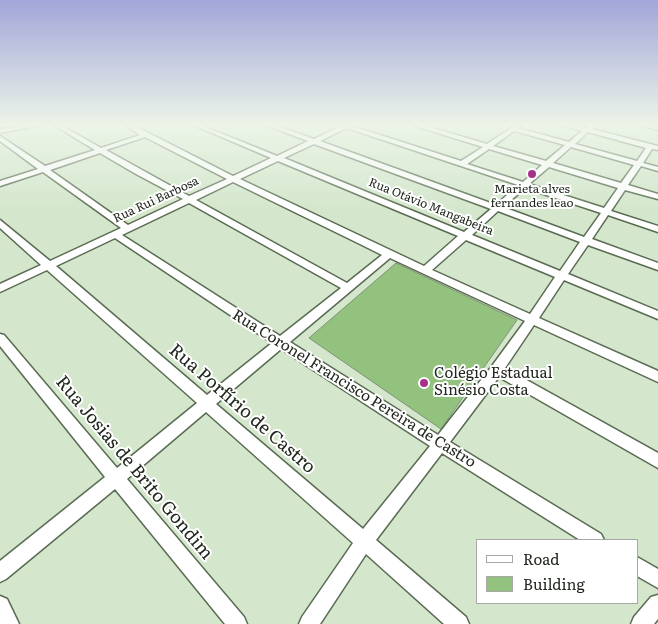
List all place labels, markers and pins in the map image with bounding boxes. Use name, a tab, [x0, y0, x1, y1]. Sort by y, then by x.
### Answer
marker: Marieta alves fernandes leao	[526, 168, 538, 180]
place label: Marieta alves fernandes leao	[490, 182, 574, 210]
place label: Colégio Estadual Sinésio Costa	[434, 365, 553, 400]
marker: Colégio Estadual Sinésio Costa	[418, 377, 430, 389]

